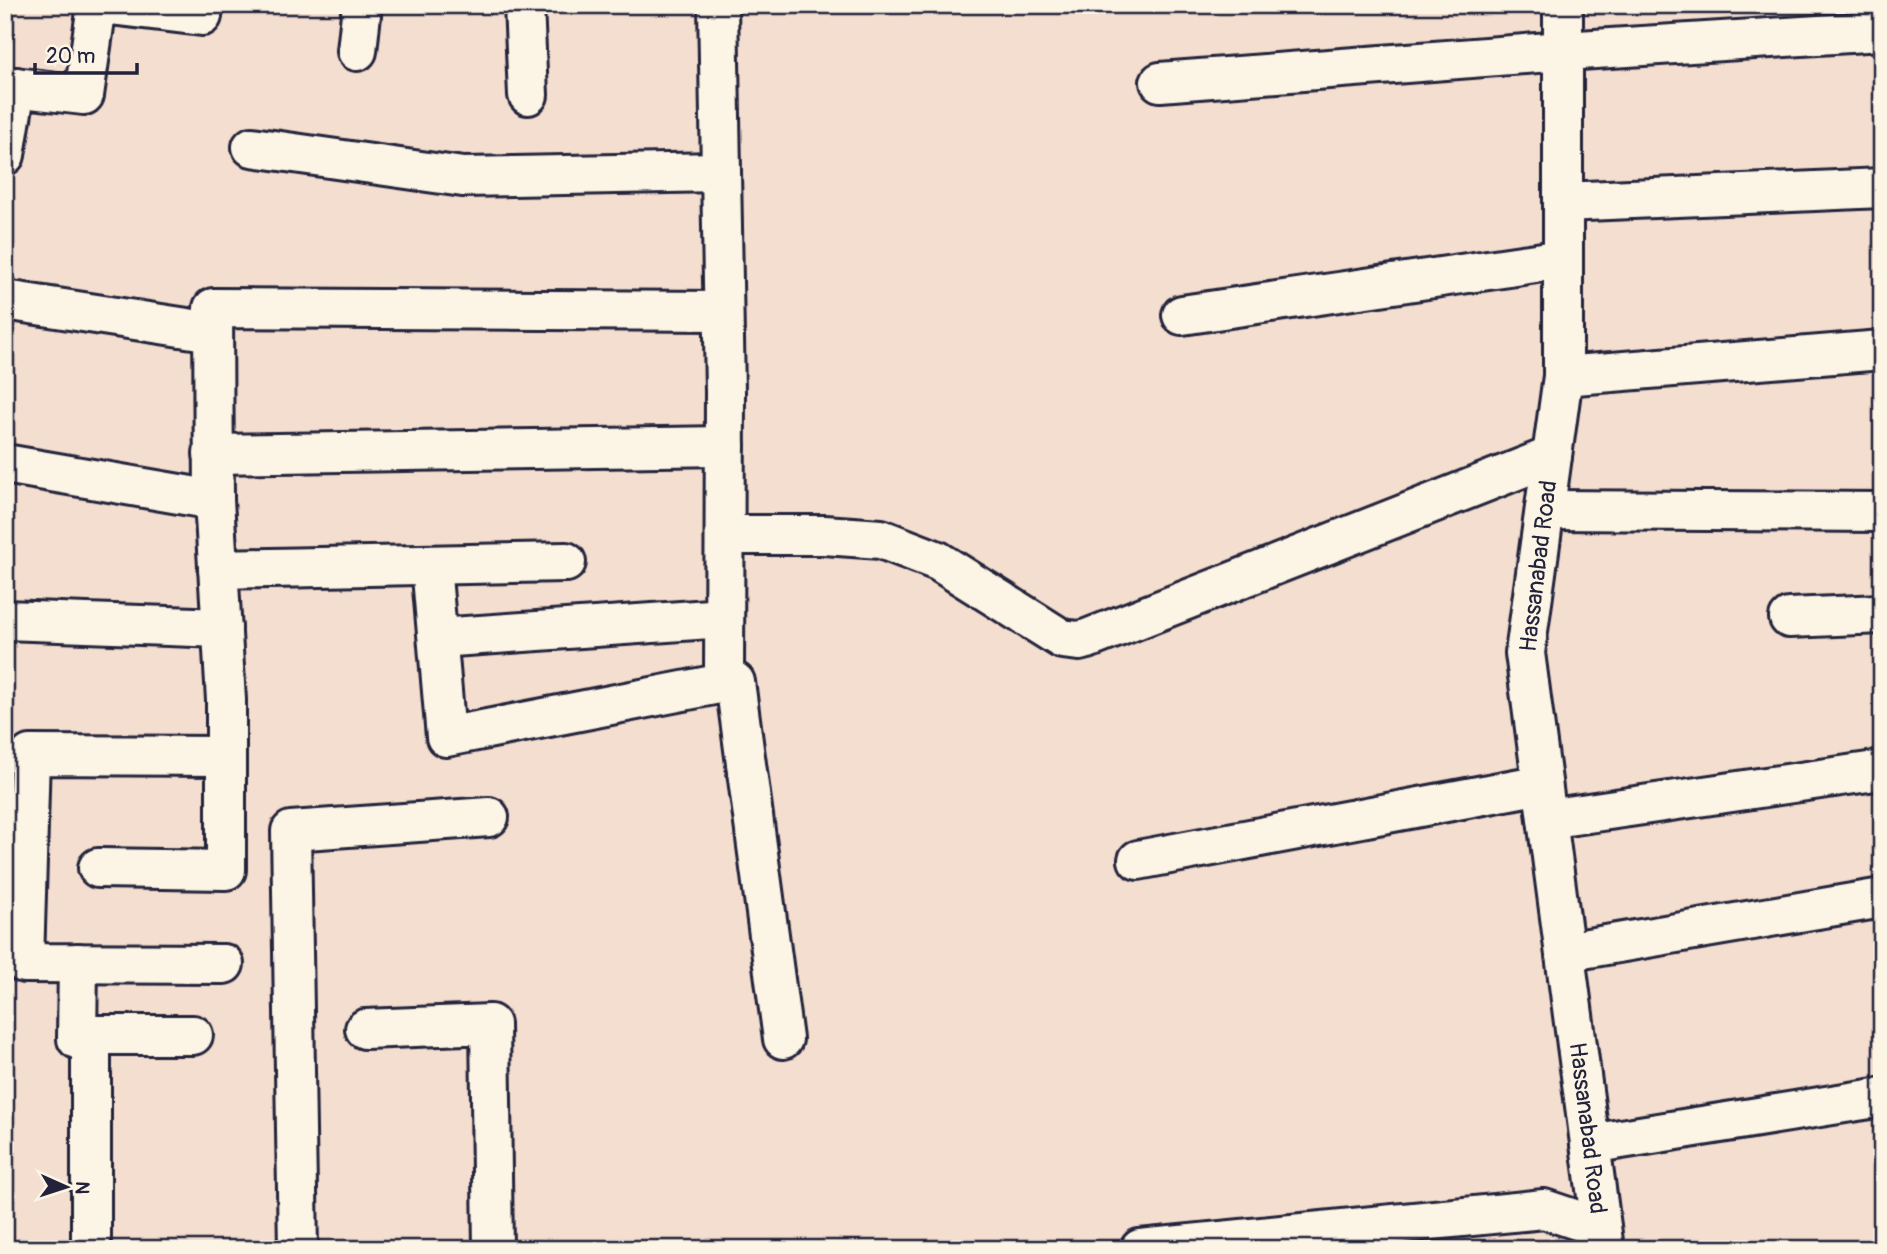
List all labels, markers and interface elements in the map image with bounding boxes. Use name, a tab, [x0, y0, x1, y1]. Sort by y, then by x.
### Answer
scale bar	[35, 32, 136, 76]
text: 20 m	[46, 43, 95, 70]
street label: Hassanabad Road	[1514, 479, 1563, 653]
street label: Hassanabad Road	[1563, 1041, 1612, 1215]
north arrow	[32, 1152, 102, 1222]
text: N	[70, 1181, 94, 1195]

